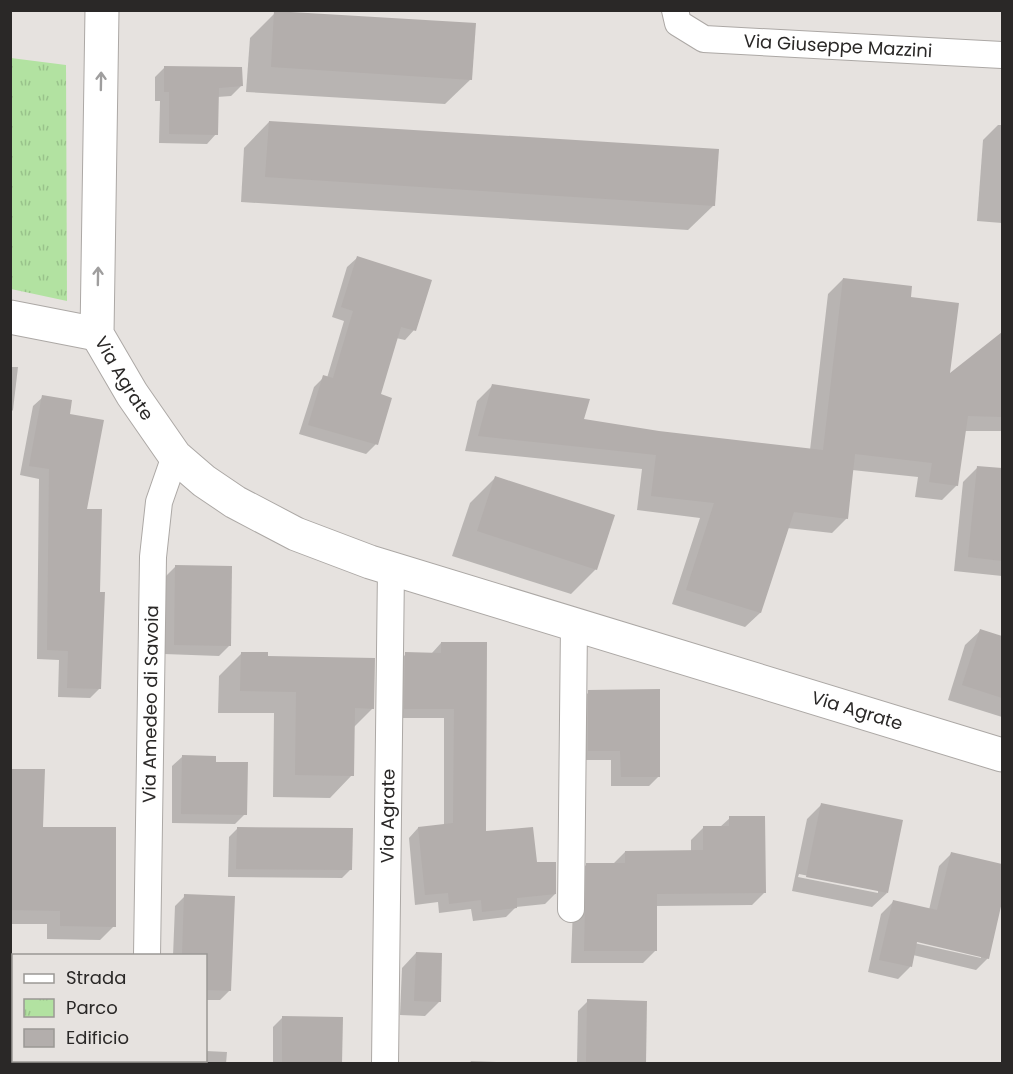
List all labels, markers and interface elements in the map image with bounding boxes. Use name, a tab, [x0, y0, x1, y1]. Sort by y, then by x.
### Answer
street label: Via Giuseppe Mazzini	[743, 28, 933, 63]
one-way arrow	[95, 71, 107, 91]
one-way arrow	[92, 266, 104, 286]
street label: Via Agrate	[89, 332, 160, 425]
street label: Via Amedeo di Savoia	[136, 605, 164, 803]
street label: Via Agrate	[808, 685, 906, 736]
street label: Via Agrate	[374, 769, 401, 863]
legend	[12, 954, 207, 1062]
text: Strada	[66, 965, 126, 990]
text: Parco	[66, 995, 118, 1020]
text: Edificio	[66, 1025, 129, 1050]

